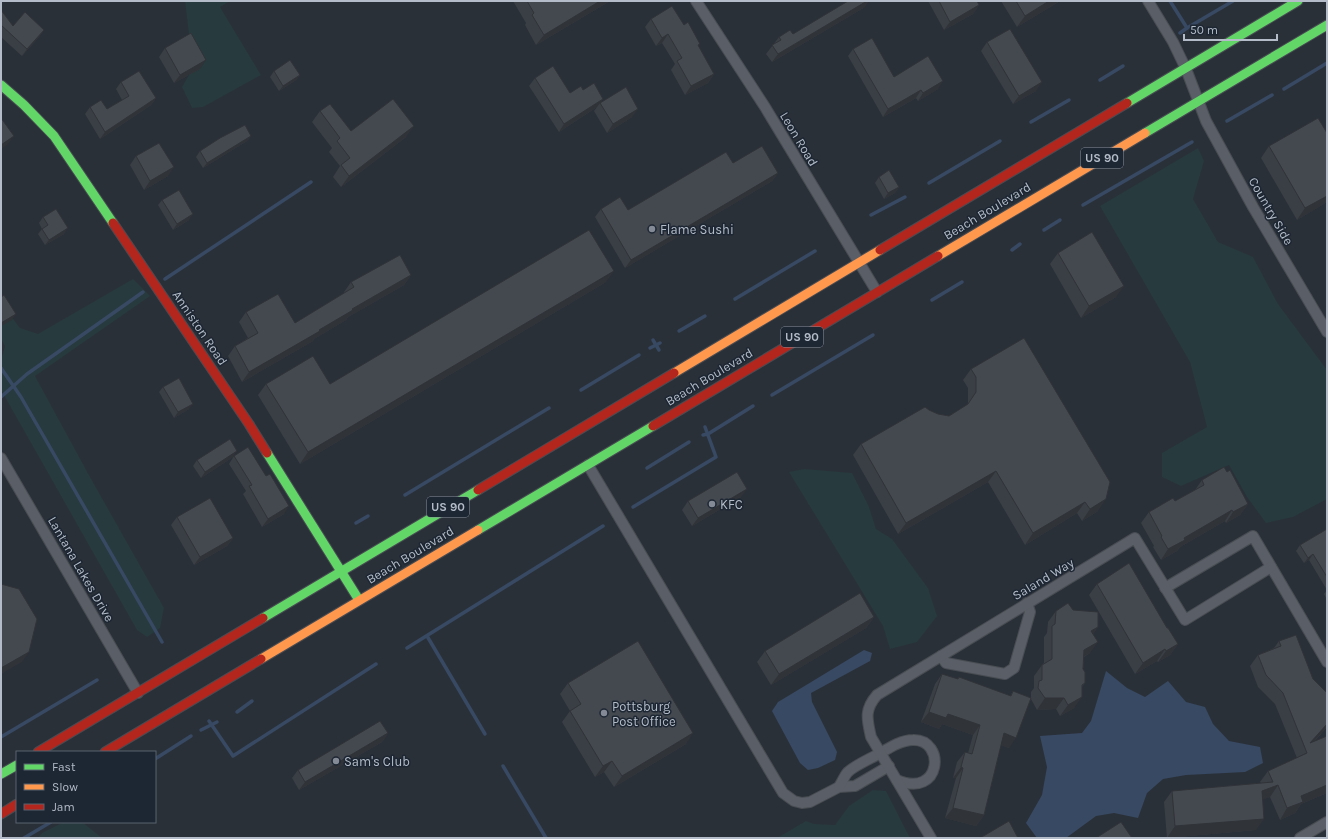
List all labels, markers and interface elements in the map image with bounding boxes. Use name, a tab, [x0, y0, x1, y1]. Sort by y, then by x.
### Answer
scale bar	[1184, 16, 1277, 42]
text: 50 m	[1190, 23, 1218, 37]
street label: Leon Road	[777, 109, 821, 169]
road number: US 90	[1081, 148, 1123, 168]
street label: Country Side	[1246, 174, 1297, 248]
street label: Beach Boulevard	[941, 179, 1033, 243]
place label: Flame Sushi	[660, 222, 734, 237]
marker: Flame Sushi	[647, 224, 657, 234]
street label: Anniston Road	[170, 288, 230, 368]
road number: US 90	[781, 327, 823, 347]
street label: Beach Boulevard	[663, 345, 755, 409]
road number: US 90	[427, 497, 469, 517]
place label: KFC	[720, 497, 743, 512]
marker: KFC	[707, 499, 717, 509]
street label: Lantana Lakes Drive	[45, 514, 117, 624]
street label: Beach Boulevard	[364, 523, 456, 587]
street label: Saland Way	[1010, 555, 1076, 603]
place label: Pottsburg Post Office	[612, 699, 676, 729]
marker: Pottsburg Post Office	[599, 708, 609, 718]
legend	[16, 751, 156, 823]
place label: Sam's Club	[344, 754, 410, 769]
marker: Sam's Club	[331, 756, 341, 766]
text: Fast	[52, 760, 76, 774]
text: Slow	[52, 780, 78, 794]
text: Jam	[52, 800, 75, 814]

